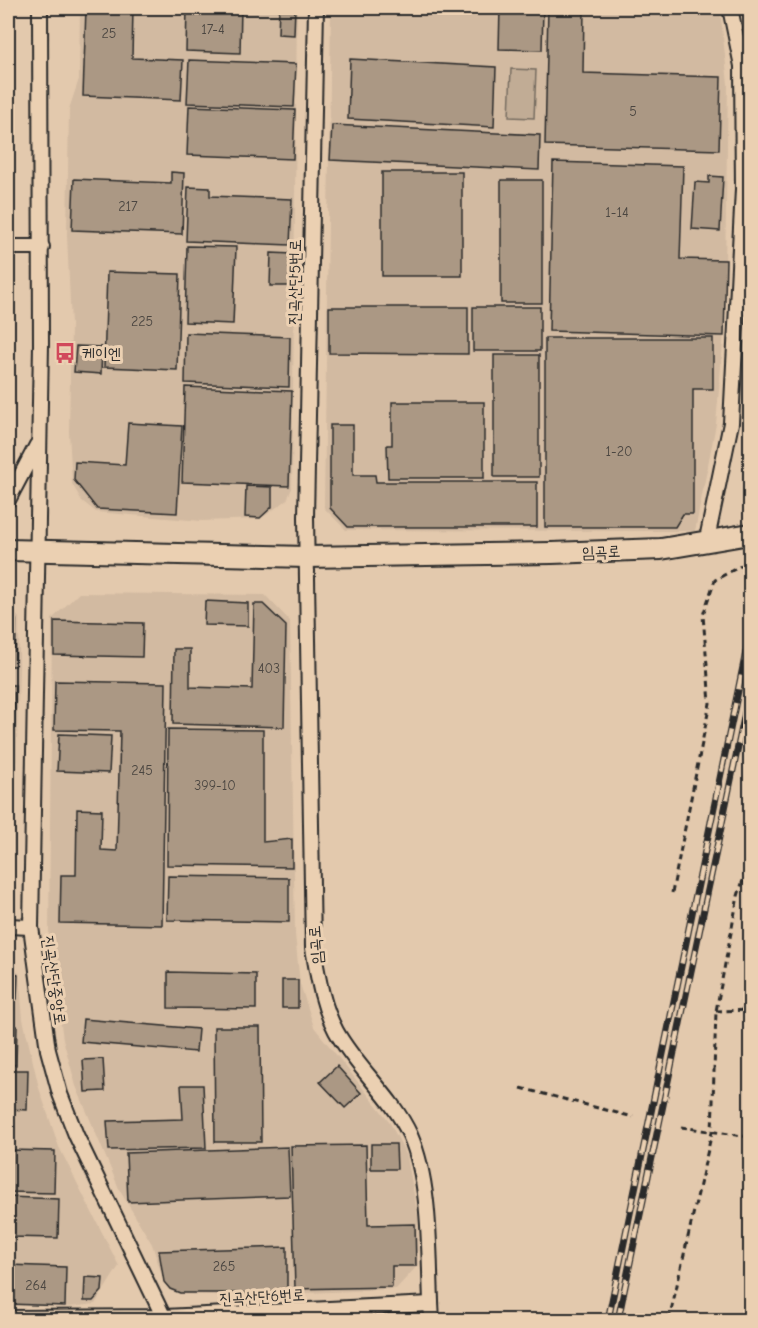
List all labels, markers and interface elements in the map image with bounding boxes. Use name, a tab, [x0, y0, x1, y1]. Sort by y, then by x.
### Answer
house number: 17-4	[201, 21, 225, 38]
house number: 25	[102, 25, 116, 42]
house number: 5	[629, 103, 637, 120]
house number: 217	[118, 198, 138, 215]
house number: 1-14	[605, 204, 629, 221]
street label: 진곡산단5번로	[285, 239, 305, 325]
house number: 225	[131, 313, 153, 330]
bus stop icon: 케이엔	[53, 341, 77, 365]
place label: 케이엔	[82, 345, 121, 363]
house number: 1-20	[605, 443, 633, 460]
street label: 임곡로	[581, 542, 621, 562]
house number: 403	[258, 660, 280, 677]
house number: 245	[131, 762, 153, 779]
house number: 399-10	[194, 777, 236, 794]
street label: 임곡로	[305, 925, 327, 965]
street label: 진곡산단중앙로	[39, 934, 69, 1026]
house number: 265	[213, 1258, 235, 1275]
house number: 264	[25, 1277, 47, 1294]
street label: 진곡산단6번로	[219, 1286, 305, 1308]

